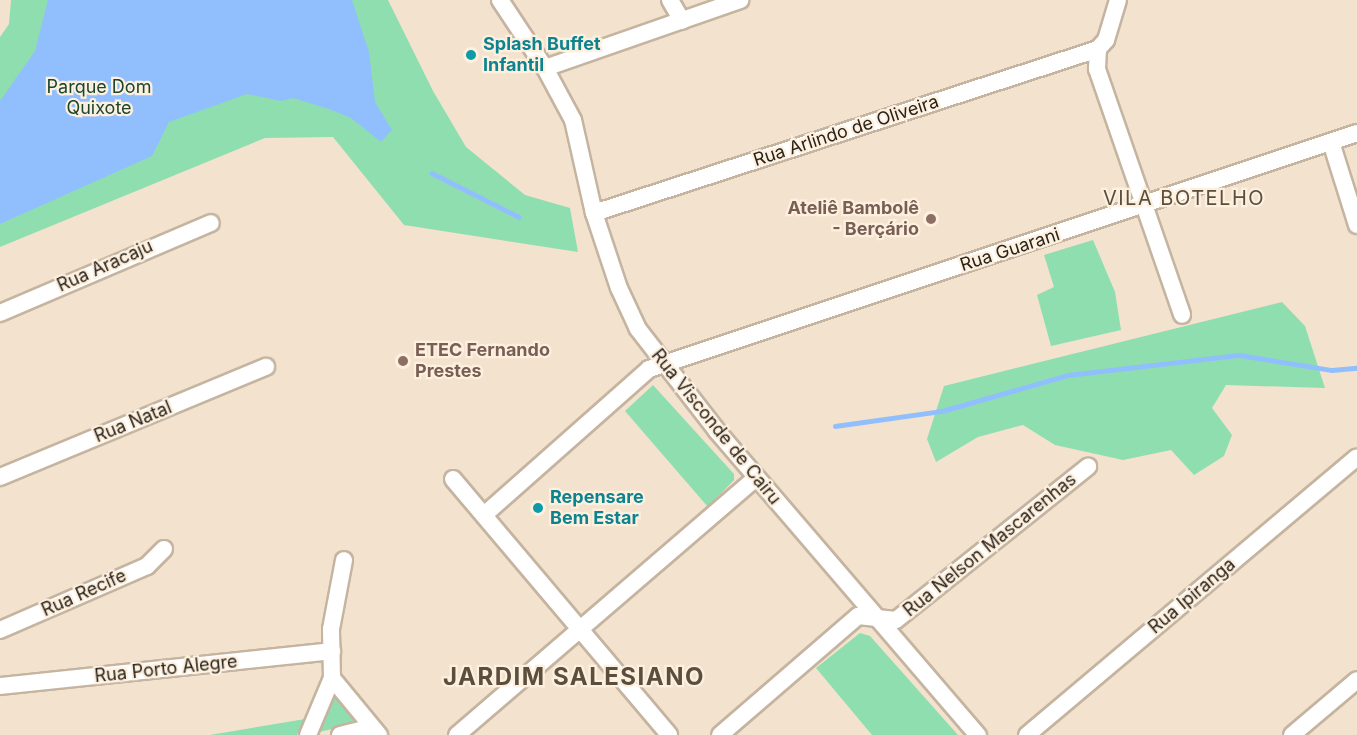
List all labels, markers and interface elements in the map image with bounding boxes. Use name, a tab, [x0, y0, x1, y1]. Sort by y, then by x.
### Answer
place label: Splash Buffet Infantil	[483, 34, 601, 76]
marker: Splash Buffet Infantil	[464, 48, 478, 62]
park label: Parque Dom Quixote	[47, 77, 151, 119]
street label: Rua Arlindo de Oliveira	[751, 91, 941, 171]
district label: VILA BOTELHO	[1103, 186, 1265, 210]
place label: Ateliê Bambolê - Berçário	[787, 198, 919, 240]
marker: Ateliê Bambolê - Berçário	[924, 212, 938, 226]
street label: Rua Guarani	[957, 224, 1063, 276]
street label: Rua Aracaju	[54, 235, 156, 297]
place label: ETEC Fernando Prestes	[415, 340, 550, 382]
street label: Rua Visconde de Cairu	[647, 345, 785, 509]
marker: ETEC Fernando Prestes	[396, 354, 410, 368]
street label: Rua Natal	[91, 397, 175, 447]
street label: Rua Nelson Mascarenhas	[899, 469, 1081, 621]
place label: Repensare Bem Estar	[550, 487, 644, 530]
marker: Repensare Bem Estar	[531, 501, 545, 515]
street label: Rua Ipiranga	[1144, 554, 1240, 638]
street label: Rua Recife	[38, 565, 130, 621]
street label: Rua Porto Alegre	[94, 651, 238, 687]
district label: JARDIM SALESIANO	[443, 663, 705, 691]

